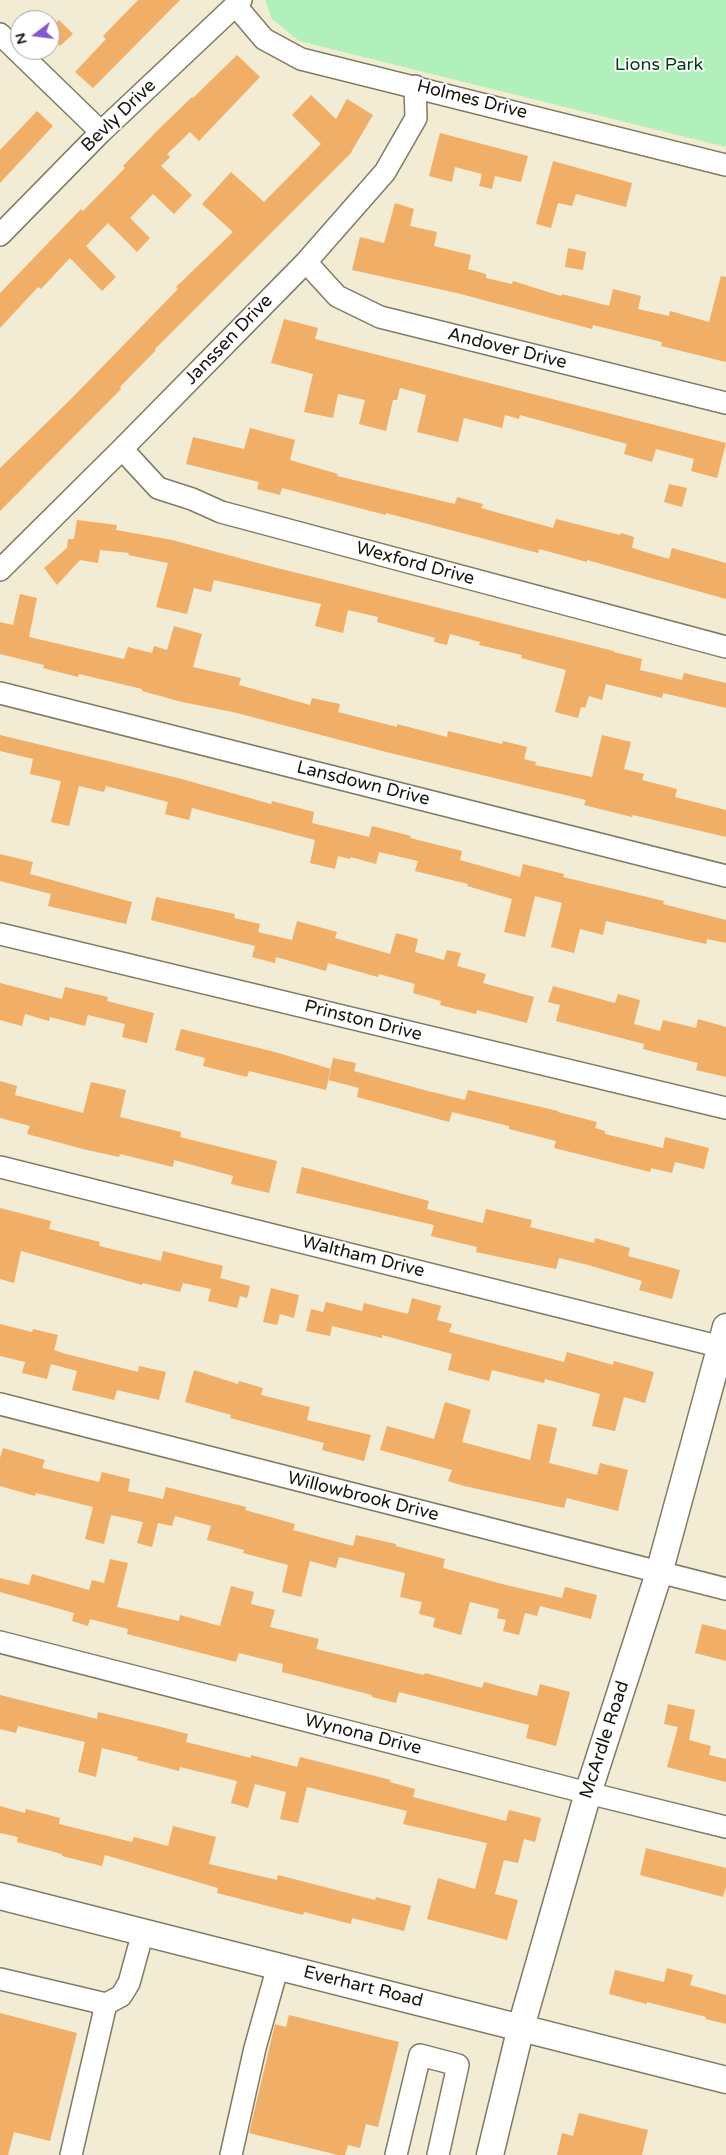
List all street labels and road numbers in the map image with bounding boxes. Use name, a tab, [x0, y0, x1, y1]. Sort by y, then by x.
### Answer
street label: Bevly Drive	[77, 75, 161, 157]
street label: Holmes Drive	[415, 76, 529, 124]
street label: Janssen Drive	[181, 290, 277, 390]
street label: Andover Drive	[445, 324, 569, 374]
street label: Wexford Drive	[353, 538, 477, 590]
street label: Lansdown Drive	[294, 757, 432, 811]
street label: Prinston Drive	[302, 996, 424, 1046]
street label: Waltham Drive	[299, 1231, 427, 1283]
street label: Willowbrook Drive	[285, 1468, 441, 1526]
street label: McArdle Road	[576, 1678, 634, 1802]
street label: Wynona Drive	[302, 1710, 424, 1760]
street label: Everhart Road	[301, 1962, 425, 2012]

